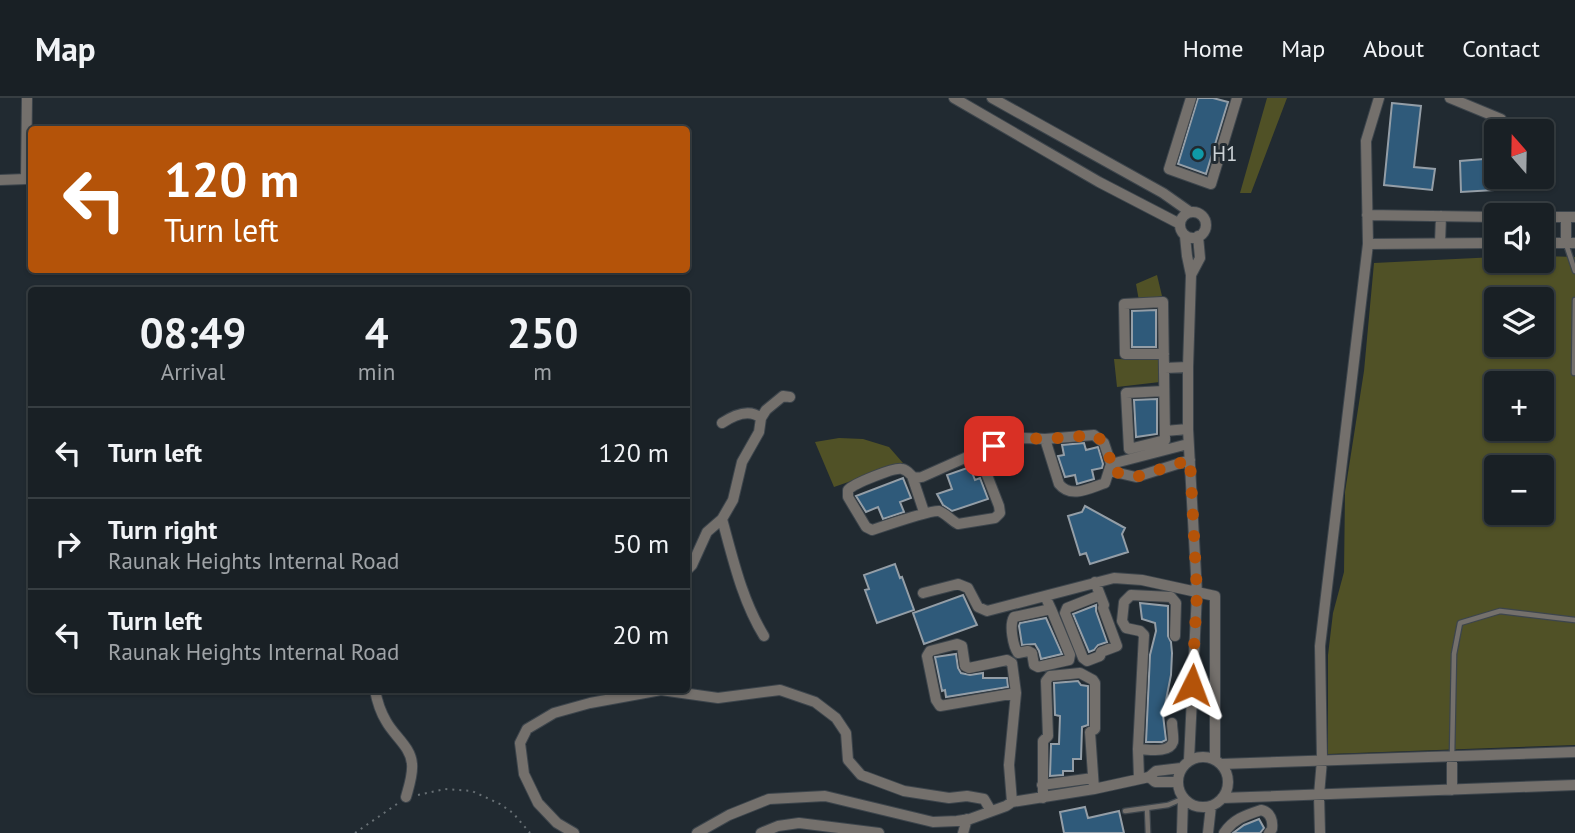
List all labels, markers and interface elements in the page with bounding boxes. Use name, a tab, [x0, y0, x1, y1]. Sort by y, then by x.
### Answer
text: Map	[35, 27, 96, 70]
text: Home	[1183, 33, 1243, 64]
text: Map	[1281, 33, 1325, 64]
text: About	[1363, 33, 1424, 64]
text: Contact	[1462, 33, 1540, 64]
north arrow	[1484, 119, 1554, 189]
map controls	[1484, 119, 1554, 525]
place label: H1	[1212, 140, 1238, 167]
marker: H1	[1190, 146, 1206, 162]
text: 120 m	[164, 147, 299, 211]
icon: left	[49, 154, 140, 245]
button: sound	[1484, 203, 1554, 273]
text: Turn left	[164, 209, 279, 251]
button: layers	[1484, 287, 1554, 357]
text: 08:49	[140, 305, 246, 360]
text: 4	[365, 305, 388, 360]
text: 250	[507, 305, 578, 360]
text: Arrival	[161, 357, 225, 386]
text: min	[358, 357, 395, 386]
text: m	[533, 357, 552, 386]
button: +	[1484, 371, 1554, 441]
pin	[964, 416, 1024, 476]
icon: arrive	[975, 427, 1013, 465]
icon: left	[49, 434, 87, 472]
text: Turn left	[108, 436, 202, 469]
text: 120 m	[598, 436, 669, 469]
button: −	[1484, 455, 1554, 525]
text: Turn right	[108, 513, 217, 546]
icon: right	[49, 525, 87, 563]
text: 50 m	[613, 527, 669, 560]
text: Raunak Heights Internal Road	[108, 546, 399, 575]
text: Turn left	[108, 604, 202, 637]
icon: left	[49, 616, 87, 654]
text: 20 m	[613, 618, 669, 651]
text: Raunak Heights Internal Road	[108, 637, 399, 666]
position arrow	[1155, 648, 1229, 722]

